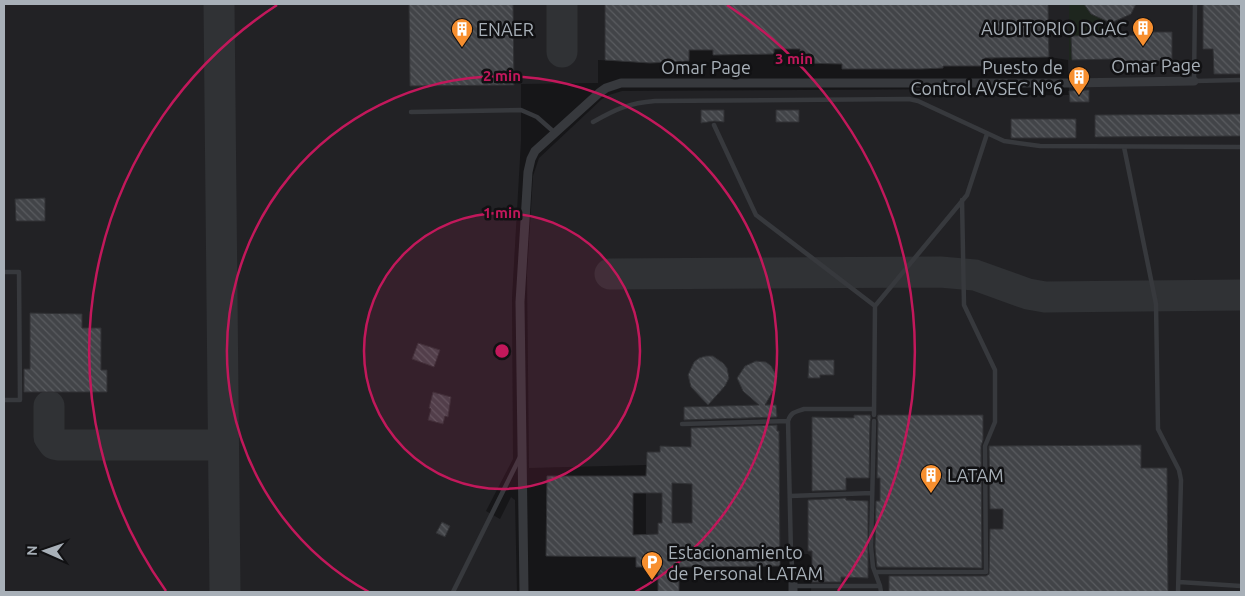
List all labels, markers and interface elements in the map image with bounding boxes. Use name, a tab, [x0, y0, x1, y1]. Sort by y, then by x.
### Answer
building icon: AUDITORIO DGAC	[1131, 16, 1155, 47]
building icon: ENAER	[450, 17, 474, 48]
place label: AUDITORIO DGAC	[981, 18, 1127, 38]
place label: ENAER	[478, 19, 534, 39]
text: 3 min	[775, 50, 813, 67]
street label: Omar Page	[1111, 54, 1201, 76]
street label: Omar Page	[661, 57, 751, 77]
place label: Puesto de Control AVSEC Nº6	[910, 57, 1063, 98]
building icon: Puesto de Control AVSEC Nº6	[1067, 65, 1091, 96]
text: 2 min	[483, 67, 521, 84]
text: 1 min	[483, 204, 521, 221]
centre of rings	[493, 342, 511, 360]
building icon: LATAM	[919, 463, 943, 494]
place label: LATAM	[947, 465, 1004, 485]
north arrow	[20, 526, 70, 576]
place label: Estacionamiento de Personal LATAM	[668, 542, 823, 583]
text: N	[24, 545, 40, 556]
parking icon: Estacionamiento de Personal LATAM	[640, 550, 664, 581]

